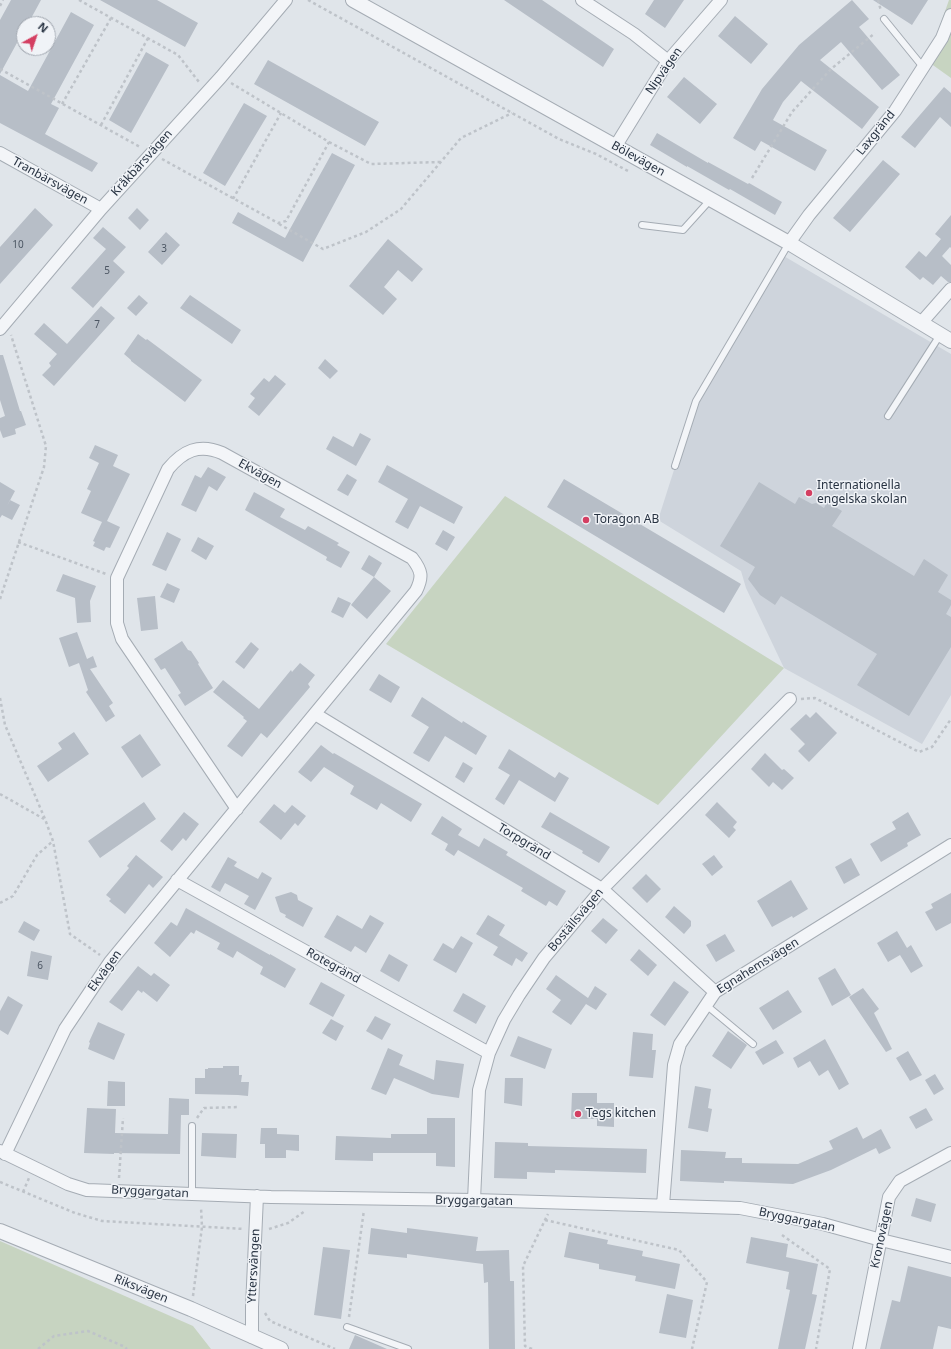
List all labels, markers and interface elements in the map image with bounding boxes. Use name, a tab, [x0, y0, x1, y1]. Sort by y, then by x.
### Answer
north arrow	[16, 16, 56, 56]
text: N	[35, 19, 52, 36]
street label: Nipvägen	[643, 45, 685, 97]
street label: Laxgränd	[854, 108, 898, 158]
street label: Kråkbärsvägen	[108, 127, 176, 199]
street label: Bölevägen	[609, 138, 667, 180]
street label: Tranbärsvägen	[10, 154, 90, 208]
house number: 10	[12, 239, 24, 251]
house number: 3	[161, 243, 167, 255]
house number: 5	[104, 265, 110, 277]
house number: 7	[94, 319, 100, 331]
street label: Ekvägen	[236, 456, 284, 492]
place label: Internationella engelska skolan	[817, 479, 907, 507]
marker: Internationella engelska skolan	[804, 488, 814, 498]
place label: Toragon AB	[594, 513, 659, 527]
marker: Toragon AB	[581, 515, 591, 525]
street label: Torpgränd	[495, 821, 553, 863]
street label: Boställsvägen	[545, 885, 607, 955]
street label: Egnahemsvägen	[714, 935, 802, 997]
street label: Rotegränd	[304, 945, 362, 987]
street label: Ekvägen	[85, 948, 125, 994]
house number: 6	[37, 960, 43, 972]
place label: Tegs kitchen	[586, 1107, 656, 1121]
marker: Tegs kitchen	[573, 1109, 583, 1119]
street label: Bryggargatan	[111, 1183, 189, 1201]
street label: Bryggargatan	[435, 1193, 513, 1209]
street label: Kronovägen	[868, 1200, 896, 1270]
street label: Bryggargatan	[757, 1205, 837, 1235]
street label: Yttersvängen	[245, 1228, 263, 1304]
street label: Riksvägen	[112, 1272, 170, 1306]

